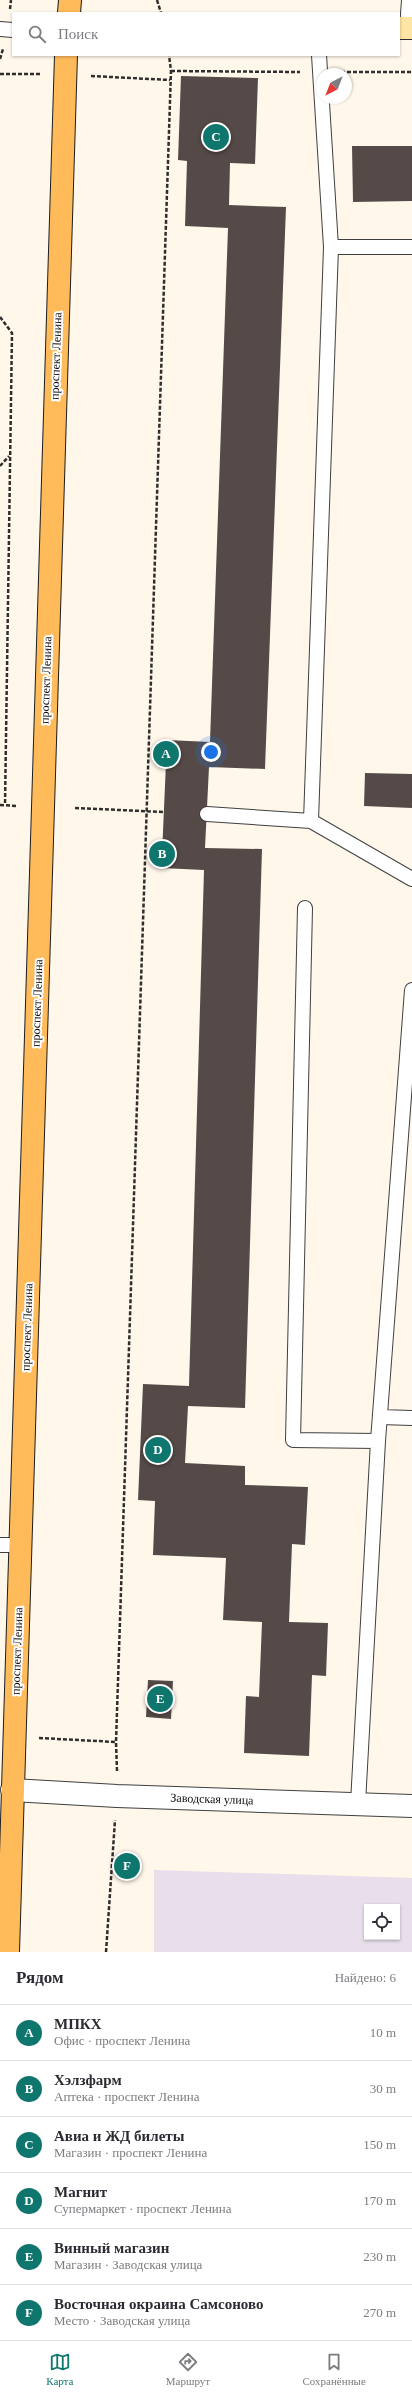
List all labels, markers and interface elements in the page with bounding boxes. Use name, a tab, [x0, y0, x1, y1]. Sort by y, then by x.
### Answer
search box	[12, 12, 400, 56]
icon: search	[26, 23, 48, 45]
text: Поиск	[58, 26, 98, 42]
north arrow	[316, 68, 352, 104]
pin: C	[203, 122, 229, 152]
street label: проспект Ленина	[47, 311, 65, 400]
street label: проспект Ленина	[37, 635, 55, 724]
pin: A	[153, 739, 179, 769]
your location	[201, 742, 221, 762]
pin: B	[149, 839, 175, 869]
street label: проспект Ленина	[28, 958, 46, 1047]
street label: проспект Ленина	[18, 1282, 36, 1371]
pin: D	[145, 1435, 171, 1465]
street label: проспект Ленина	[8, 1606, 26, 1695]
pin: E	[147, 1684, 173, 1714]
street label: Заводская улица	[170, 1791, 254, 1807]
pin: F	[114, 1851, 140, 1881]
map controls	[364, 1904, 400, 1940]
button: locate	[364, 1904, 400, 1940]
text: Рядом	[16, 1968, 64, 1987]
text: Найдено: 6	[335, 1970, 396, 1985]
text: МПКХ	[54, 2016, 102, 2032]
text: A	[24, 2025, 34, 2040]
text: 10 m	[370, 2025, 396, 2040]
text: Офис · проспект Ленина	[54, 2033, 190, 2048]
text: Хэлзфарм	[54, 2072, 122, 2088]
text: B	[25, 2081, 33, 2096]
text: 30 m	[370, 2081, 396, 2096]
text: Аптека · проспект Ленина	[54, 2089, 200, 2104]
text: Авиа и ЖД билеты	[54, 2128, 184, 2144]
text: C	[24, 2137, 34, 2152]
text: 150 m	[363, 2137, 396, 2152]
text: Магазин · проспект Ленина	[54, 2145, 207, 2160]
text: Магнит	[54, 2184, 107, 2200]
text: D	[24, 2193, 34, 2208]
text: 170 m	[363, 2193, 396, 2208]
text: Супермаркет · проспект Ленина	[54, 2201, 232, 2216]
text: Винный магазин	[54, 2240, 169, 2256]
text: E	[25, 2249, 33, 2264]
text: 230 m	[363, 2249, 396, 2264]
text: Магазин · Заводская улица	[54, 2257, 202, 2272]
text: Восточная окраина Самсоново	[54, 2296, 263, 2312]
text: F	[25, 2305, 33, 2320]
text: 270 m	[363, 2305, 396, 2320]
text: Место · Заводская улица	[54, 2313, 190, 2328]
tab: Карта	[46, 2351, 73, 2387]
tab: Маршрут	[166, 2351, 210, 2387]
tab: Сохранённые	[303, 2351, 366, 2387]

